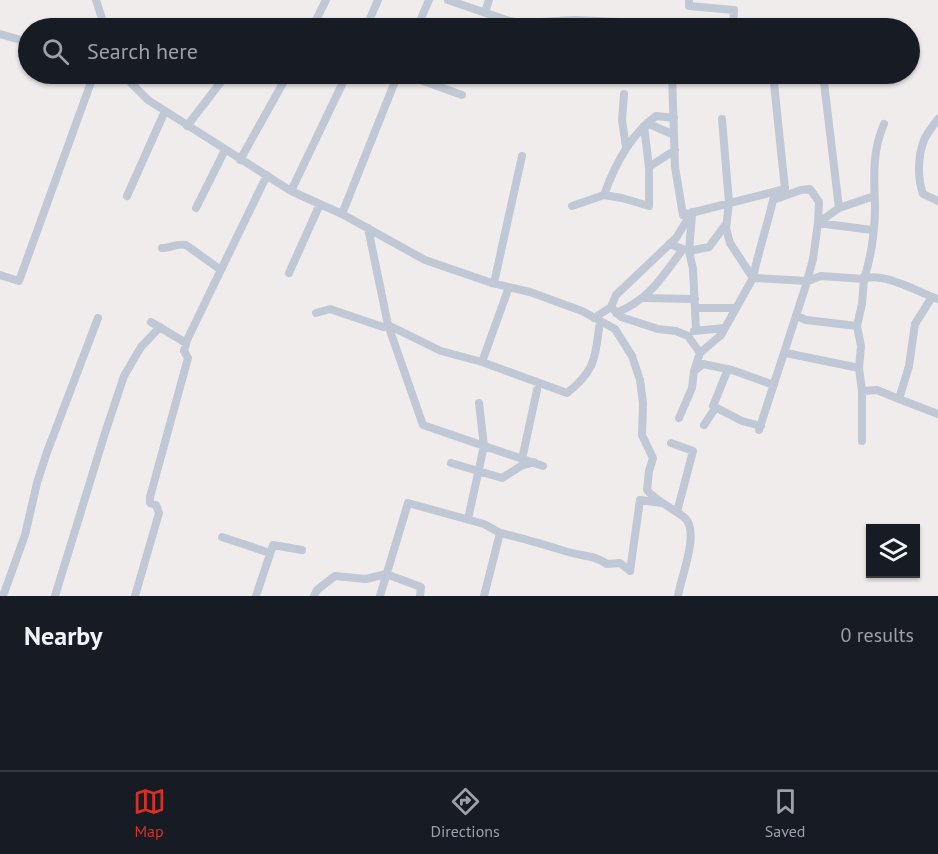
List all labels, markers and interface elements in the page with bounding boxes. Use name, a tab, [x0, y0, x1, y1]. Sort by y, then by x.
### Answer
search box	[18, 18, 920, 84]
icon: search	[39, 35, 72, 68]
text: Search here	[87, 37, 198, 65]
map controls	[866, 524, 920, 578]
button: layers	[866, 524, 920, 578]
text: Nearby	[24, 619, 102, 652]
text: 0 results	[841, 622, 914, 648]
tab: Map	[133, 785, 166, 841]
tab: Directions	[431, 785, 500, 841]
tab: Saved	[765, 785, 805, 841]

